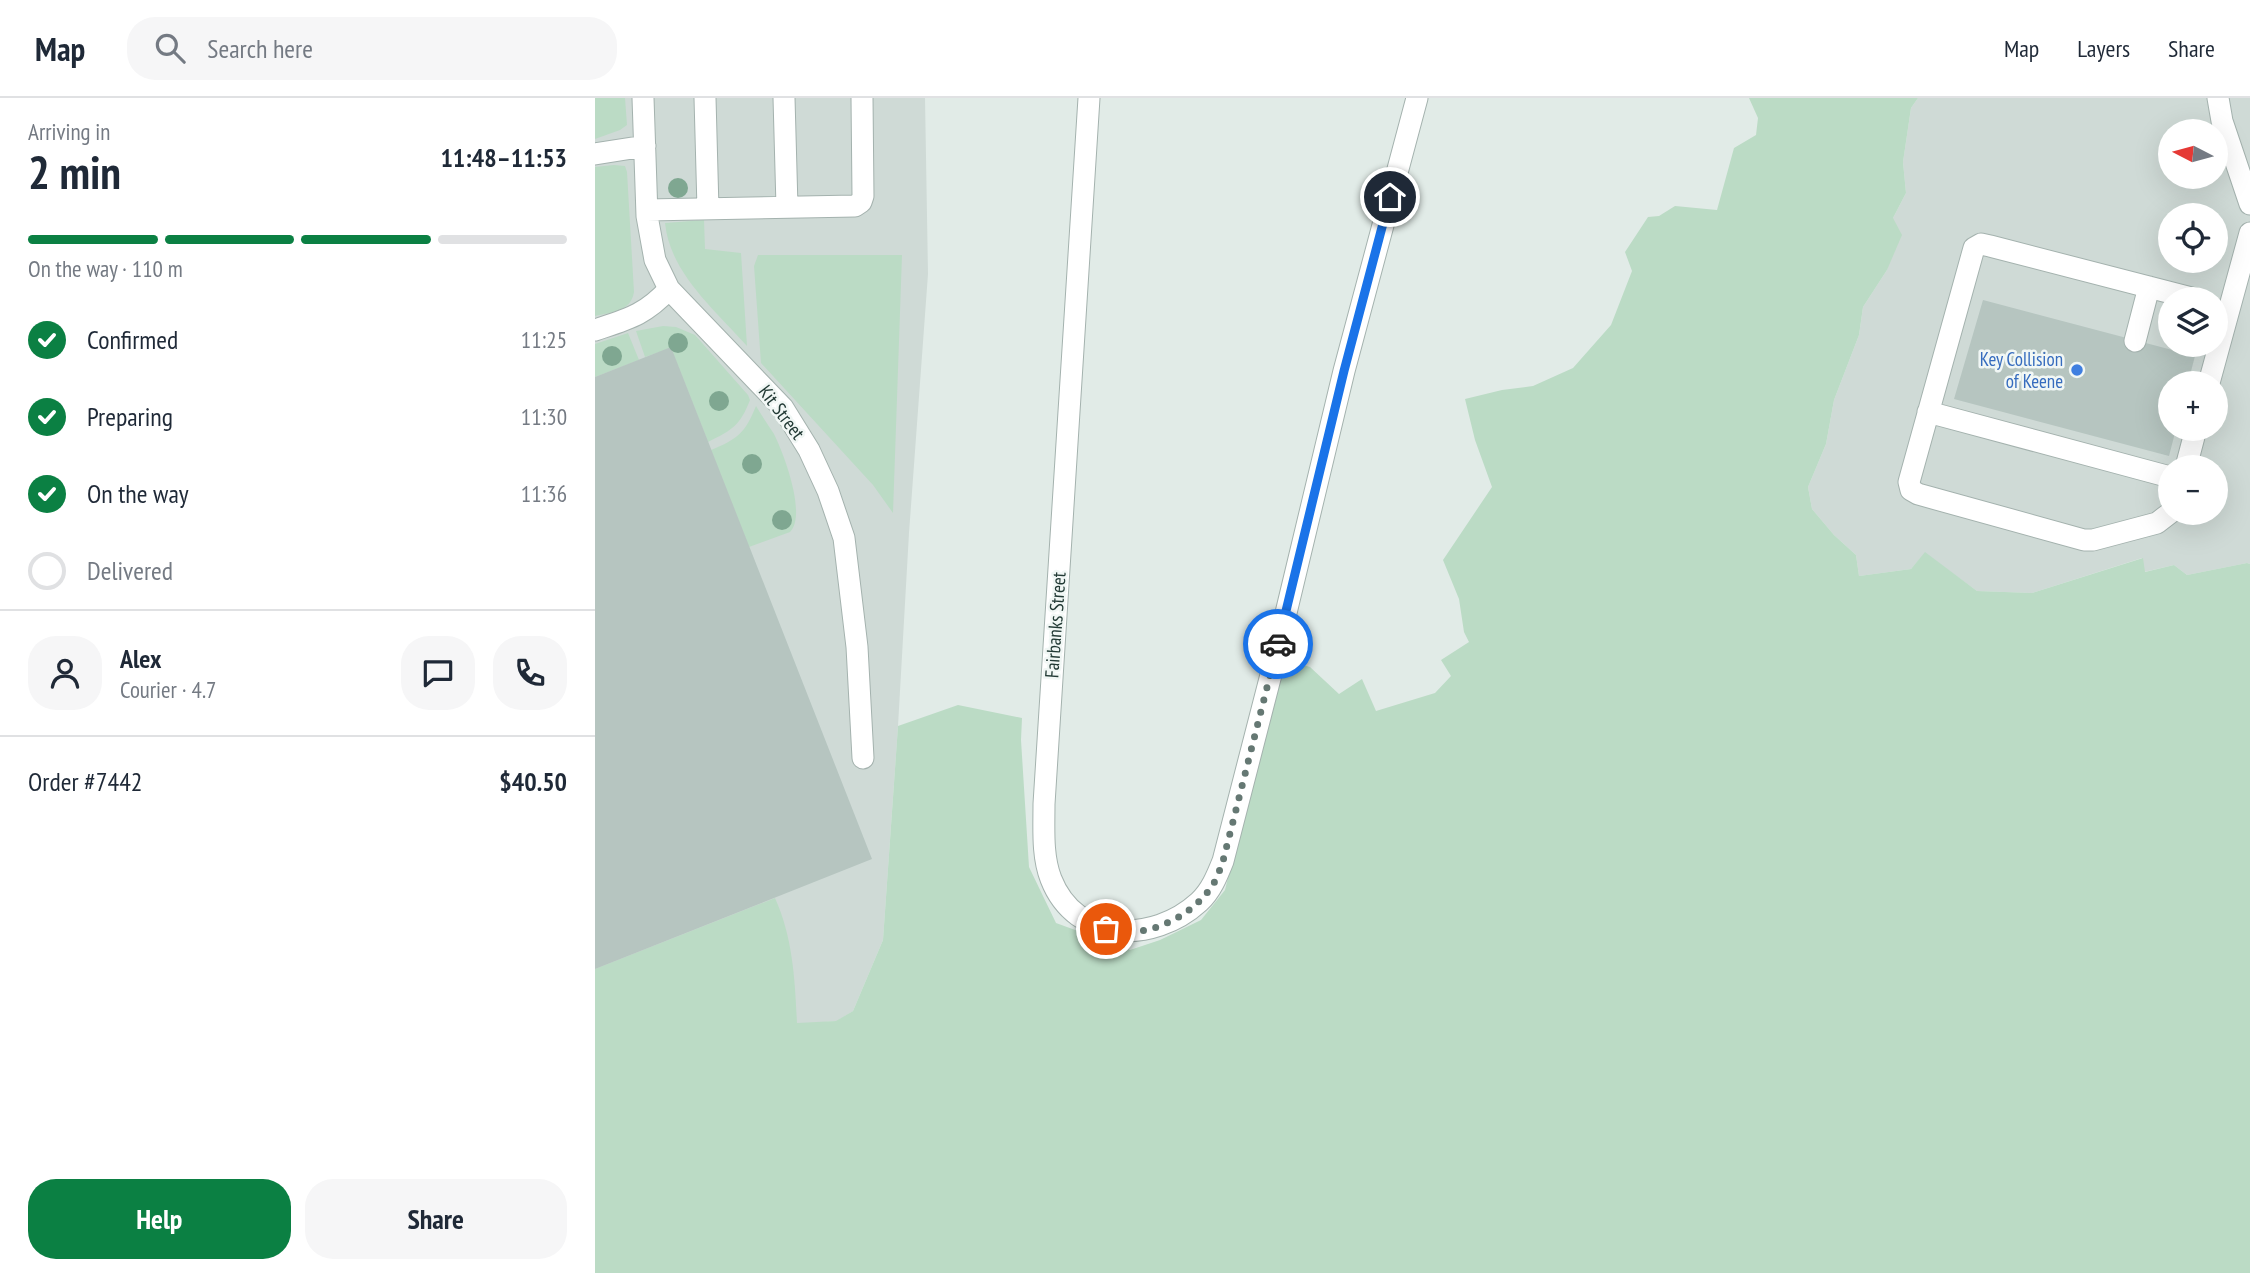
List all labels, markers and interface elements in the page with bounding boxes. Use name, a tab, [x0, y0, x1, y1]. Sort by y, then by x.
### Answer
search box	[127, 17, 617, 80]
text: Map	[35, 27, 85, 70]
icon: search	[151, 29, 189, 67]
text: Search here	[207, 32, 313, 65]
text: Map	[2004, 33, 2039, 64]
text: Layers	[2077, 33, 2130, 64]
text: Share	[2168, 33, 2215, 64]
text: Arriving in	[28, 117, 110, 146]
north arrow	[2158, 119, 2228, 189]
map controls	[2158, 119, 2228, 525]
text: 11:48–11:53	[440, 141, 567, 174]
text: 2 min	[28, 142, 121, 202]
pin	[1360, 167, 1420, 227]
icon: home	[1371, 178, 1409, 216]
button: locate	[2158, 203, 2228, 273]
text: On the way · 110 m	[28, 254, 183, 283]
button: layers	[2158, 287, 2228, 357]
icon: check	[28, 321, 66, 359]
text: Confirmed	[87, 323, 178, 356]
text: 11:25	[521, 325, 567, 354]
place label: Key Collision of Keene	[1980, 347, 2063, 393]
marker: Key Collision of Keene	[2069, 362, 2085, 378]
button: +	[2158, 371, 2228, 441]
street label: Kit Street	[754, 380, 811, 445]
icon: check	[28, 398, 66, 436]
text: Preparing	[87, 400, 173, 433]
text: 11:30	[521, 402, 567, 431]
button: −	[2158, 455, 2228, 525]
icon: check	[28, 475, 66, 513]
text: On the way	[87, 477, 189, 510]
text: 11:36	[521, 479, 567, 508]
text: Delivered	[87, 554, 173, 587]
street label: Fairbanks Street	[1039, 570, 1071, 679]
courier	[1243, 609, 1313, 679]
icon: car	[1259, 625, 1297, 663]
button: person	[28, 636, 102, 710]
button: chat	[401, 636, 475, 710]
button: phone	[493, 636, 567, 710]
text: Alex	[120, 642, 161, 675]
text: Courier · 4.7	[120, 675, 216, 704]
text: Order #7442	[28, 765, 143, 798]
text: $40.50	[499, 765, 567, 798]
pin	[1076, 899, 1136, 959]
icon: bag	[1087, 910, 1125, 948]
button: Help	[28, 1179, 291, 1259]
button: Share	[305, 1179, 567, 1259]

